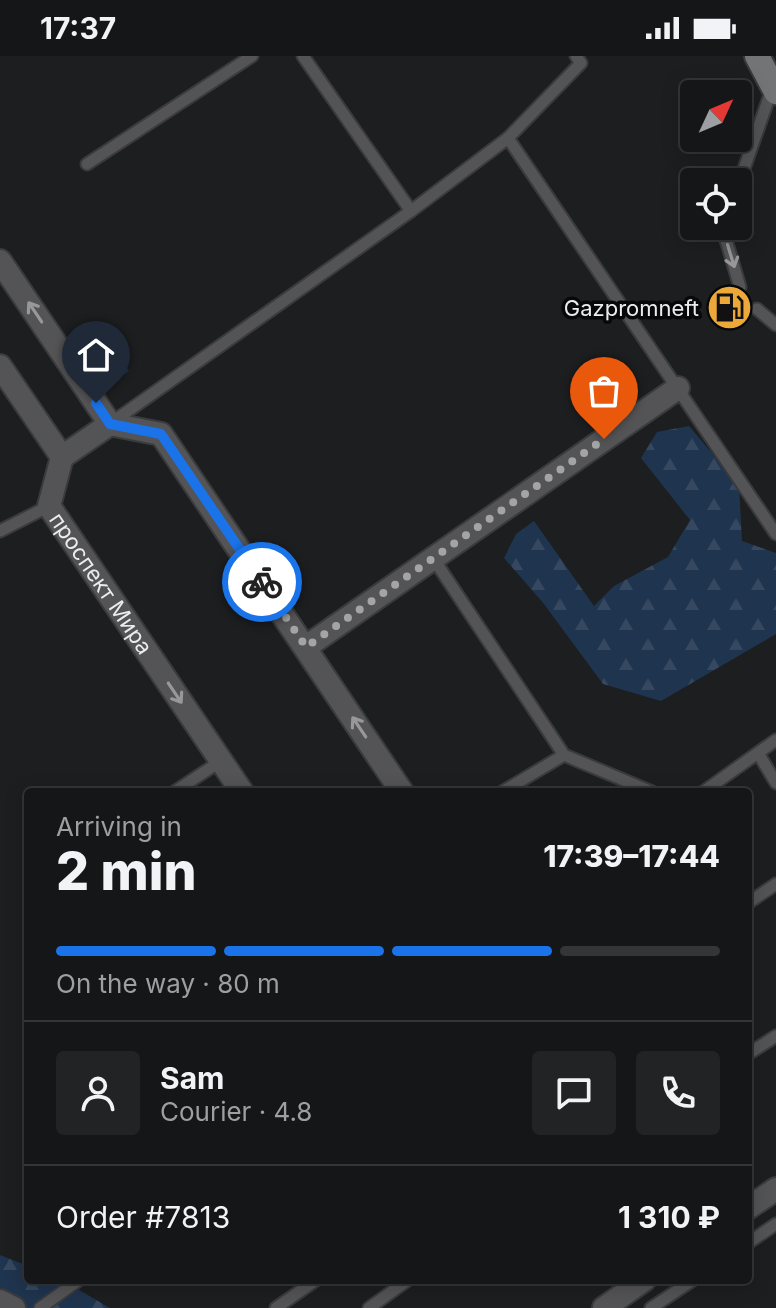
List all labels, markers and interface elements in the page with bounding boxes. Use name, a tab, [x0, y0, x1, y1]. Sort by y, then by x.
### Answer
text: 17:37	[40, 10, 116, 46]
north arrow	[680, 80, 752, 152]
map controls	[680, 80, 752, 240]
button: locate	[680, 168, 752, 240]
one-way arrow	[724, 243, 739, 269]
fuel station icon: Gazpromneft	[706, 284, 754, 332]
place label: Gazpromneft	[564, 295, 699, 321]
one-way arrow	[27, 302, 43, 324]
pin	[62, 321, 130, 403]
icon: home	[74, 333, 118, 377]
pin	[570, 357, 638, 439]
icon: bag	[582, 369, 626, 413]
street label: проспект Мира	[44, 507, 158, 659]
courier	[222, 542, 302, 622]
icon: bike	[240, 560, 284, 604]
one-way arrow	[167, 681, 183, 704]
one-way arrow	[351, 716, 367, 739]
text: Arriving in	[56, 811, 182, 842]
text: 17:39–17:44	[543, 838, 720, 874]
text: 2 min	[56, 840, 197, 903]
text: On the way · 80 m	[56, 968, 280, 999]
button: person	[56, 1051, 140, 1135]
button: chat	[532, 1051, 616, 1135]
button: phone	[636, 1051, 720, 1135]
text: Sam	[160, 1060, 224, 1096]
text: Courier · 4.8	[160, 1096, 312, 1127]
text: Order #7813	[56, 1199, 230, 1235]
text: 1 310 ₽	[618, 1199, 720, 1235]

